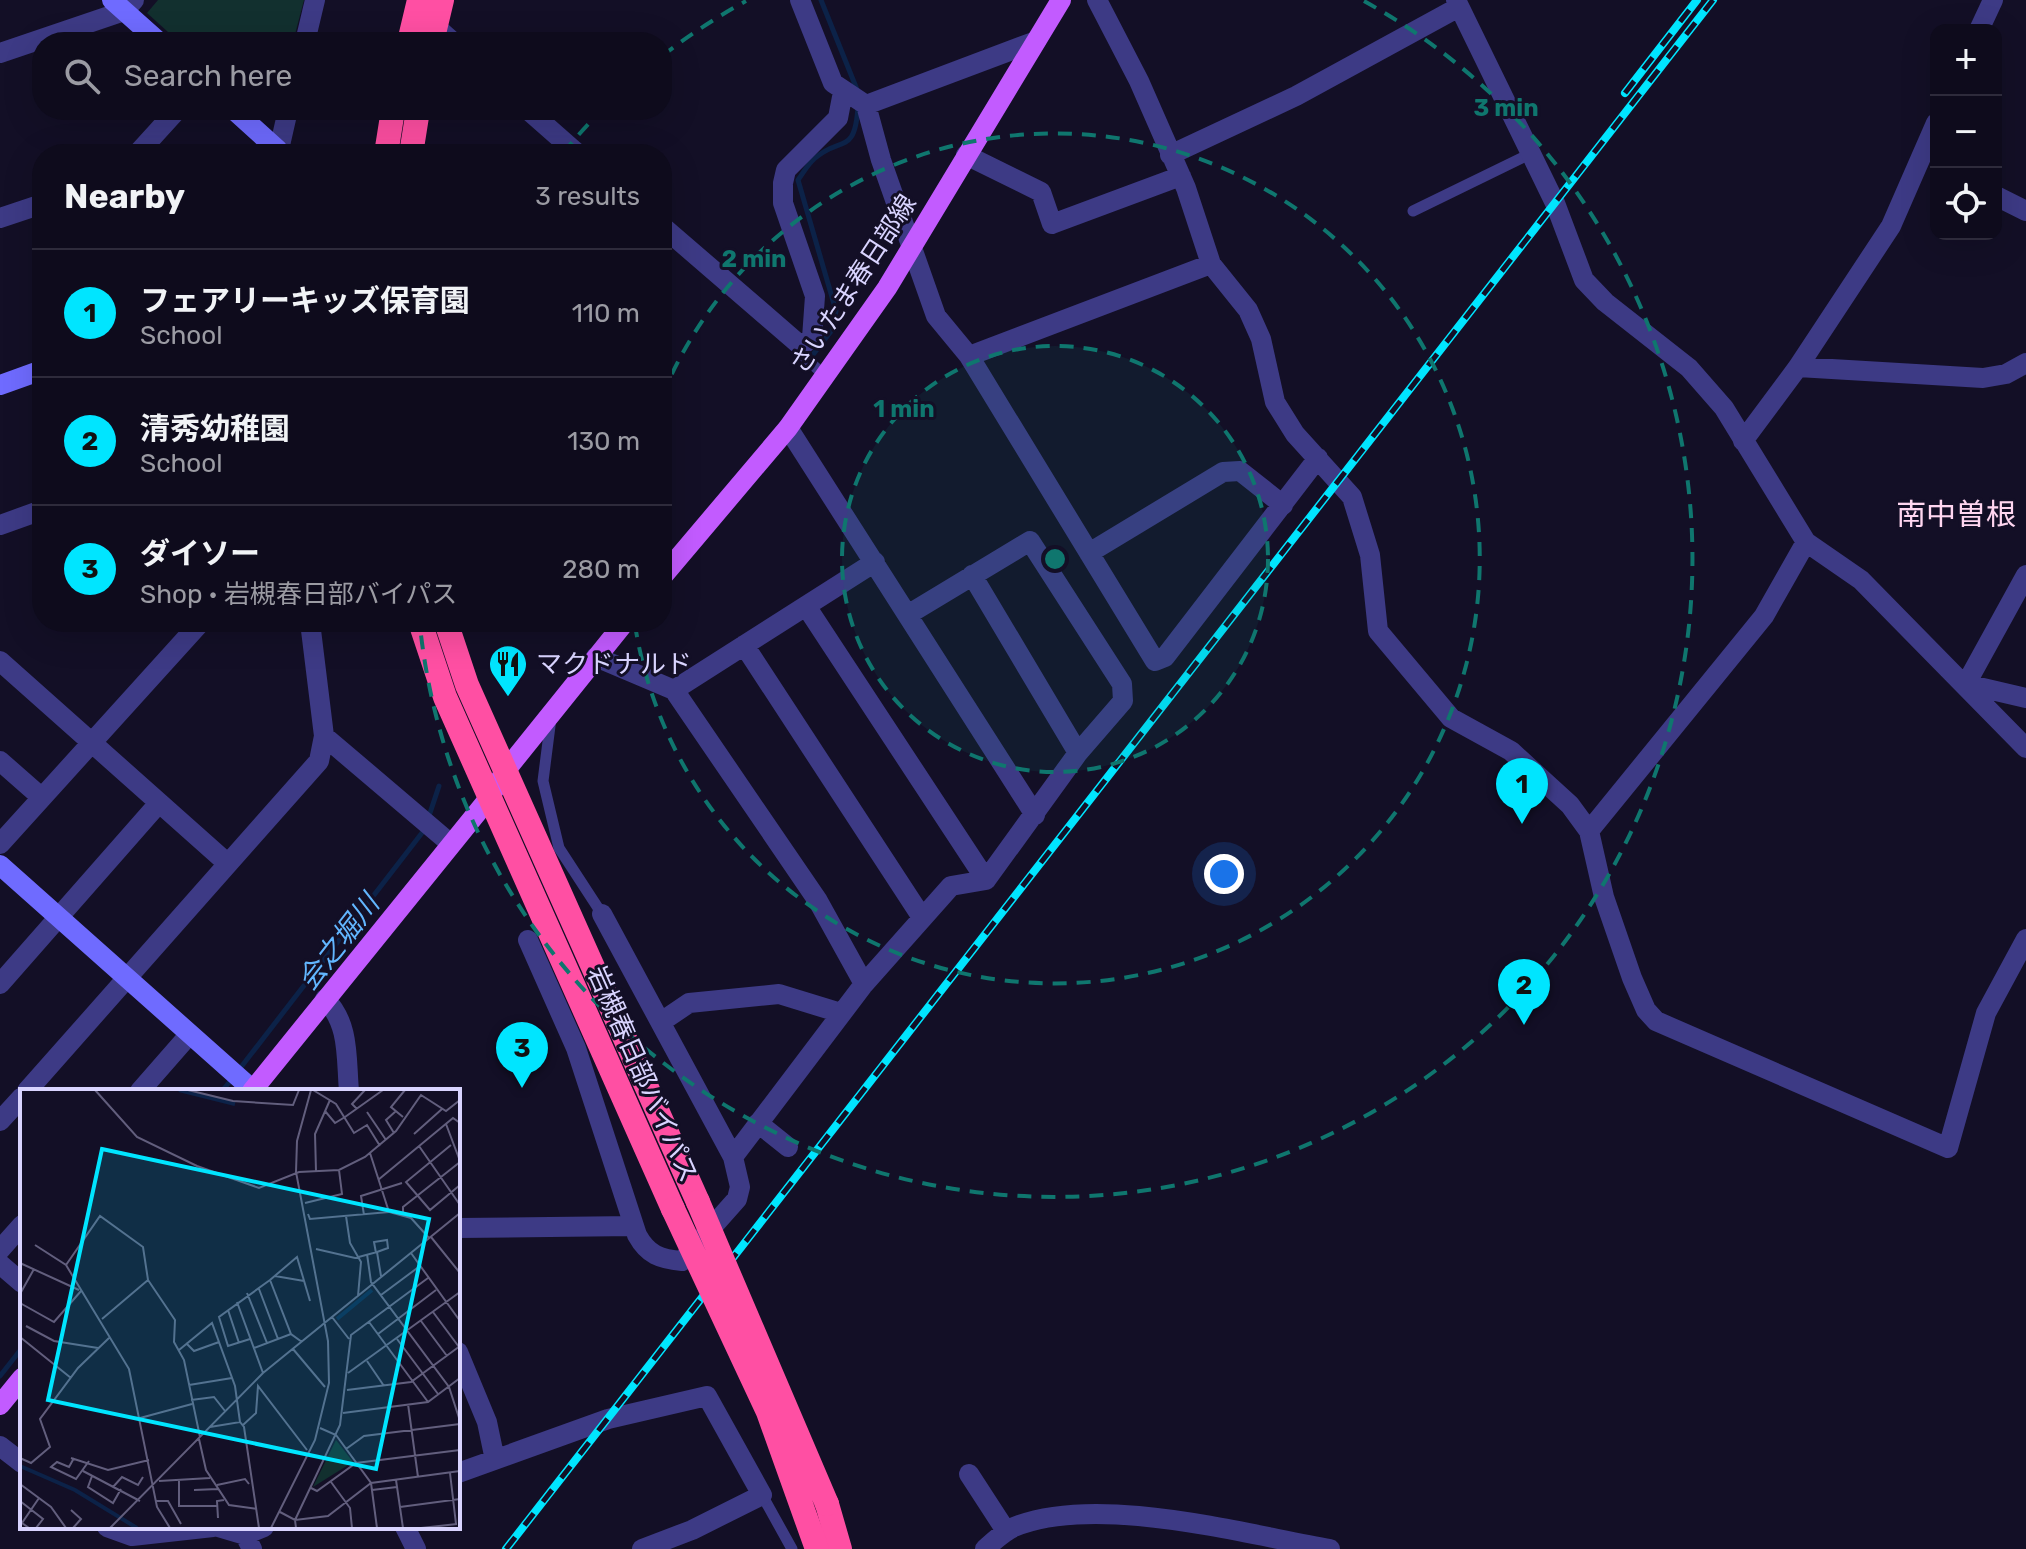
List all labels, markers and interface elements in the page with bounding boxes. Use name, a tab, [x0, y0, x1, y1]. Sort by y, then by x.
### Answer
map controls	[1930, 24, 2002, 240]
button: +	[1930, 24, 2002, 96]
search box	[32, 32, 672, 120]
icon: search	[60, 54, 104, 98]
text: Search here	[124, 58, 292, 94]
text: 3 min	[1473, 94, 1539, 122]
button: −	[1930, 96, 2002, 168]
button: locate	[1930, 168, 2002, 240]
text: Nearby	[64, 176, 185, 217]
text: 3 results	[535, 181, 640, 212]
street label: さいたま春日部線	[784, 189, 923, 380]
text: 2 min	[722, 245, 787, 273]
text: フェアリーキッズ保育園	[140, 283, 470, 319]
text: 1	[84, 298, 96, 329]
text: 110 m	[572, 298, 640, 329]
text: School	[140, 320, 223, 351]
text: 1 min	[873, 395, 935, 423]
text: 清秀幼稚園	[140, 411, 290, 447]
text: 2	[82, 426, 98, 457]
text: 130 m	[567, 426, 640, 457]
text: School	[140, 448, 223, 479]
district label: 南中曽根	[1896, 497, 2016, 533]
text: ダイソー	[140, 536, 260, 572]
centre of rings	[1041, 545, 1069, 573]
text: 3	[81, 554, 99, 585]
text: 280 m	[562, 554, 640, 585]
text: Shop · 岩槻春日部バイパス	[140, 579, 457, 610]
restaurant icon: マクドナルド	[487, 643, 529, 698]
place label: マクドナルド	[536, 649, 692, 680]
pin: 1	[1496, 758, 1548, 824]
your location	[1204, 854, 1244, 894]
water label: 会之堀川	[291, 886, 388, 997]
pin: 2	[1498, 959, 1550, 1025]
street label: 岩槻春日部バイパス	[581, 961, 704, 1187]
pin: 3	[496, 1022, 548, 1088]
inset map	[20, 1089, 460, 1529]

